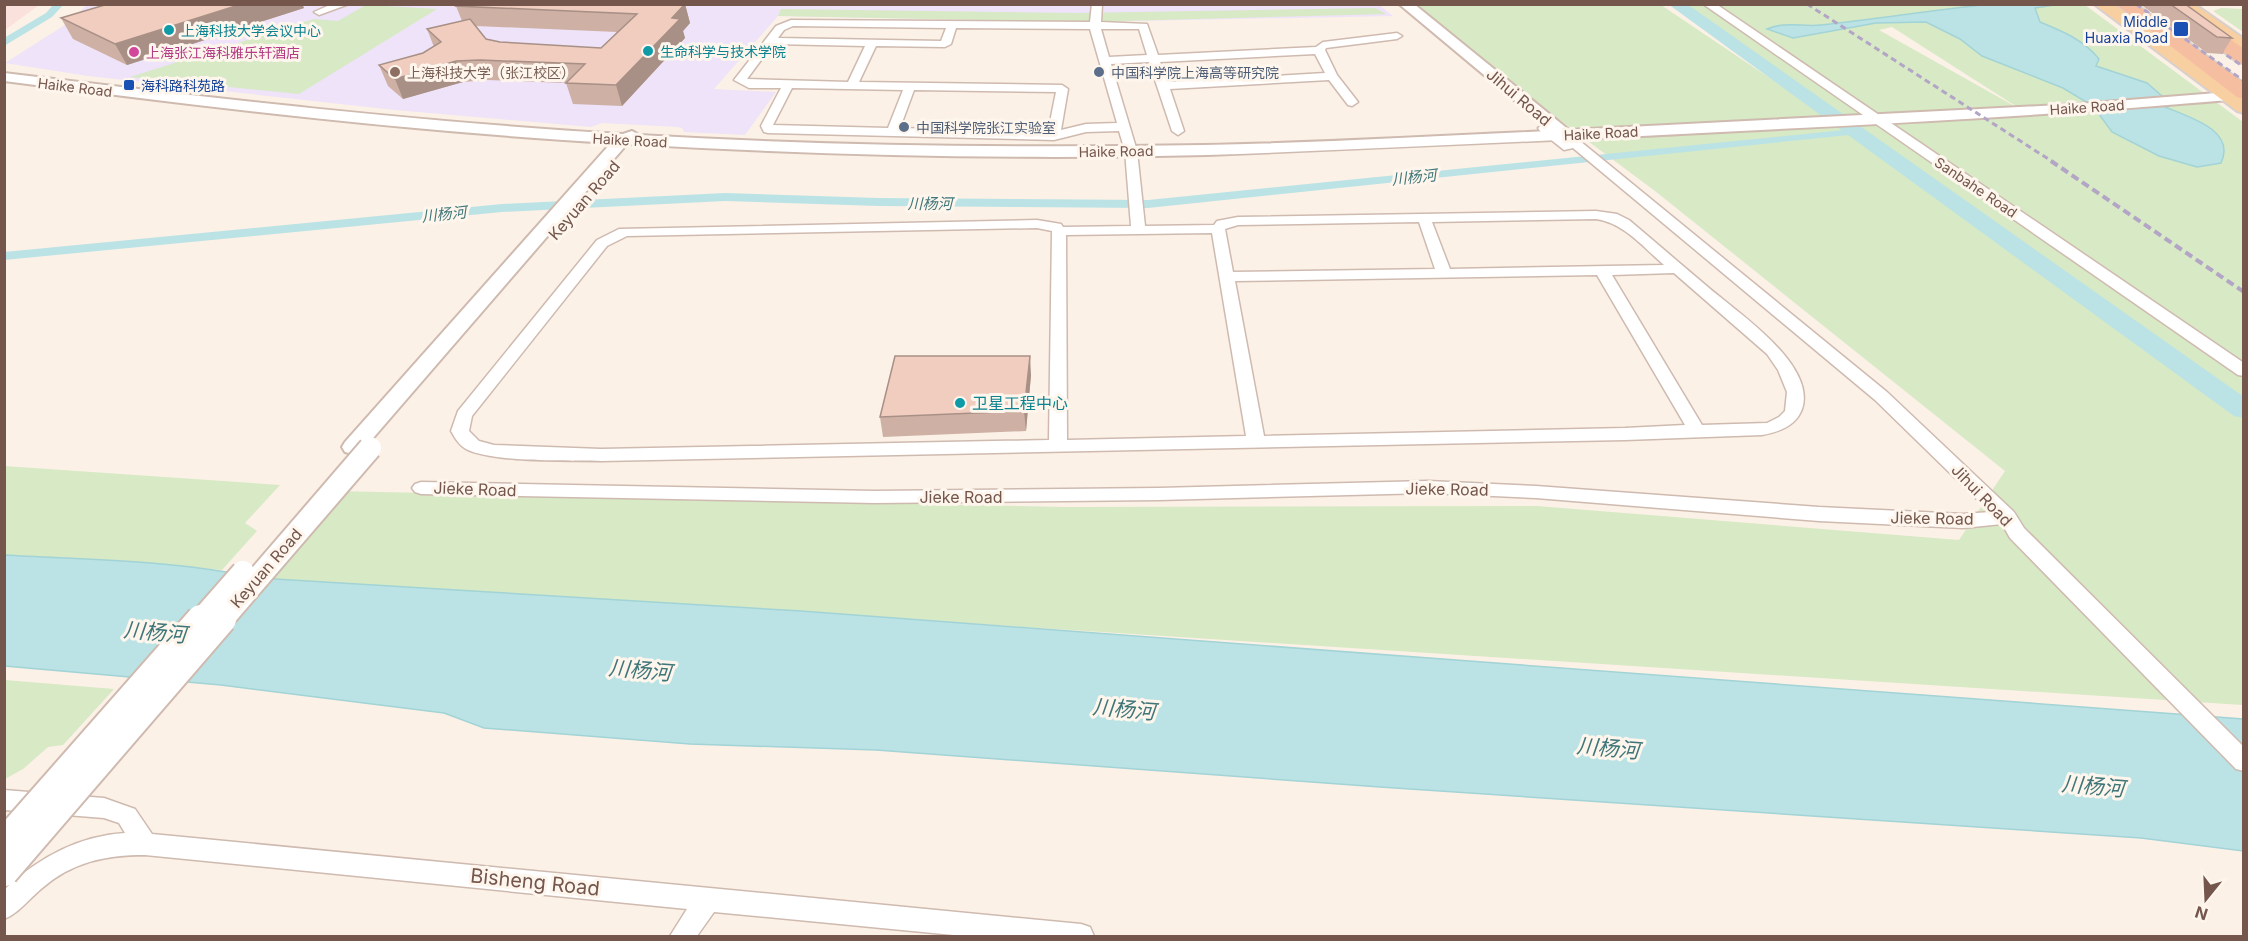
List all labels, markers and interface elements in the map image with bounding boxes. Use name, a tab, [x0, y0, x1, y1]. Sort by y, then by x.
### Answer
place label: Middle Huaxia Road	[2085, 13, 2168, 46]
marker: Middle Huaxia Road	[2172, 20, 2190, 38]
place label: 上海科技大学会议中心	[181, 22, 321, 39]
marker: 上海科技大学会议中心	[162, 23, 176, 37]
place label: 生命科学与技术学院	[660, 43, 786, 60]
place label: 上海张江海科雅乐轩酒店	[146, 44, 300, 61]
marker: 生命科学与技术学院	[641, 44, 655, 58]
marker: 上海张江海科雅乐轩酒店	[127, 45, 141, 59]
place label: 上海科技大学（张江校区）	[407, 64, 575, 81]
place label: 中国科学院上海高等研究院	[1111, 64, 1279, 81]
street label: Jihui Road	[1482, 64, 1556, 130]
marker: 上海科技大学（张江校区）	[388, 65, 402, 79]
marker: 中国科学院上海高等研究院	[1092, 65, 1106, 79]
street label: Haike Road	[37, 74, 113, 100]
place label: 海科路科苑路	[141, 77, 225, 94]
marker: 海科路科苑路	[122, 78, 136, 92]
street label: Haike Road	[2049, 96, 2125, 118]
place label: 中国科学院张江实验室	[916, 119, 1056, 136]
marker: 中国科学院张江实验室	[897, 120, 911, 134]
street label: Haike Road	[1563, 123, 1639, 143]
street label: Haike Road	[592, 130, 668, 150]
street label: Haike Road	[1078, 142, 1154, 160]
street label: Sanbahe Road	[1932, 153, 2020, 221]
street label: Keyuan Road	[544, 156, 624, 244]
water label: 川杨河	[1391, 165, 1440, 189]
water label: 川杨河	[907, 194, 955, 213]
water label: 川杨河	[421, 202, 470, 226]
place label: 卫星工程中心	[972, 393, 1068, 413]
marker: 卫星工程中心	[953, 396, 967, 410]
street label: Jihui Road	[1947, 460, 2017, 530]
street label: Jieke Road	[433, 478, 517, 500]
street label: Jieke Road	[1405, 478, 1489, 500]
street label: Jieke Road	[919, 487, 1003, 507]
street label: Jieke Road	[1890, 507, 1974, 529]
street label: Keyuan Road	[226, 524, 306, 612]
water label: 川杨河	[123, 617, 191, 648]
water label: 川杨河	[608, 655, 676, 686]
water label: 川杨河	[1092, 694, 1160, 725]
water label: 川杨河	[1576, 733, 1644, 764]
water label: 川杨河	[2061, 771, 2129, 802]
street label: Bisheng Road	[469, 863, 601, 901]
north arrow	[2176, 869, 2236, 929]
text: N	[2192, 902, 2210, 925]

